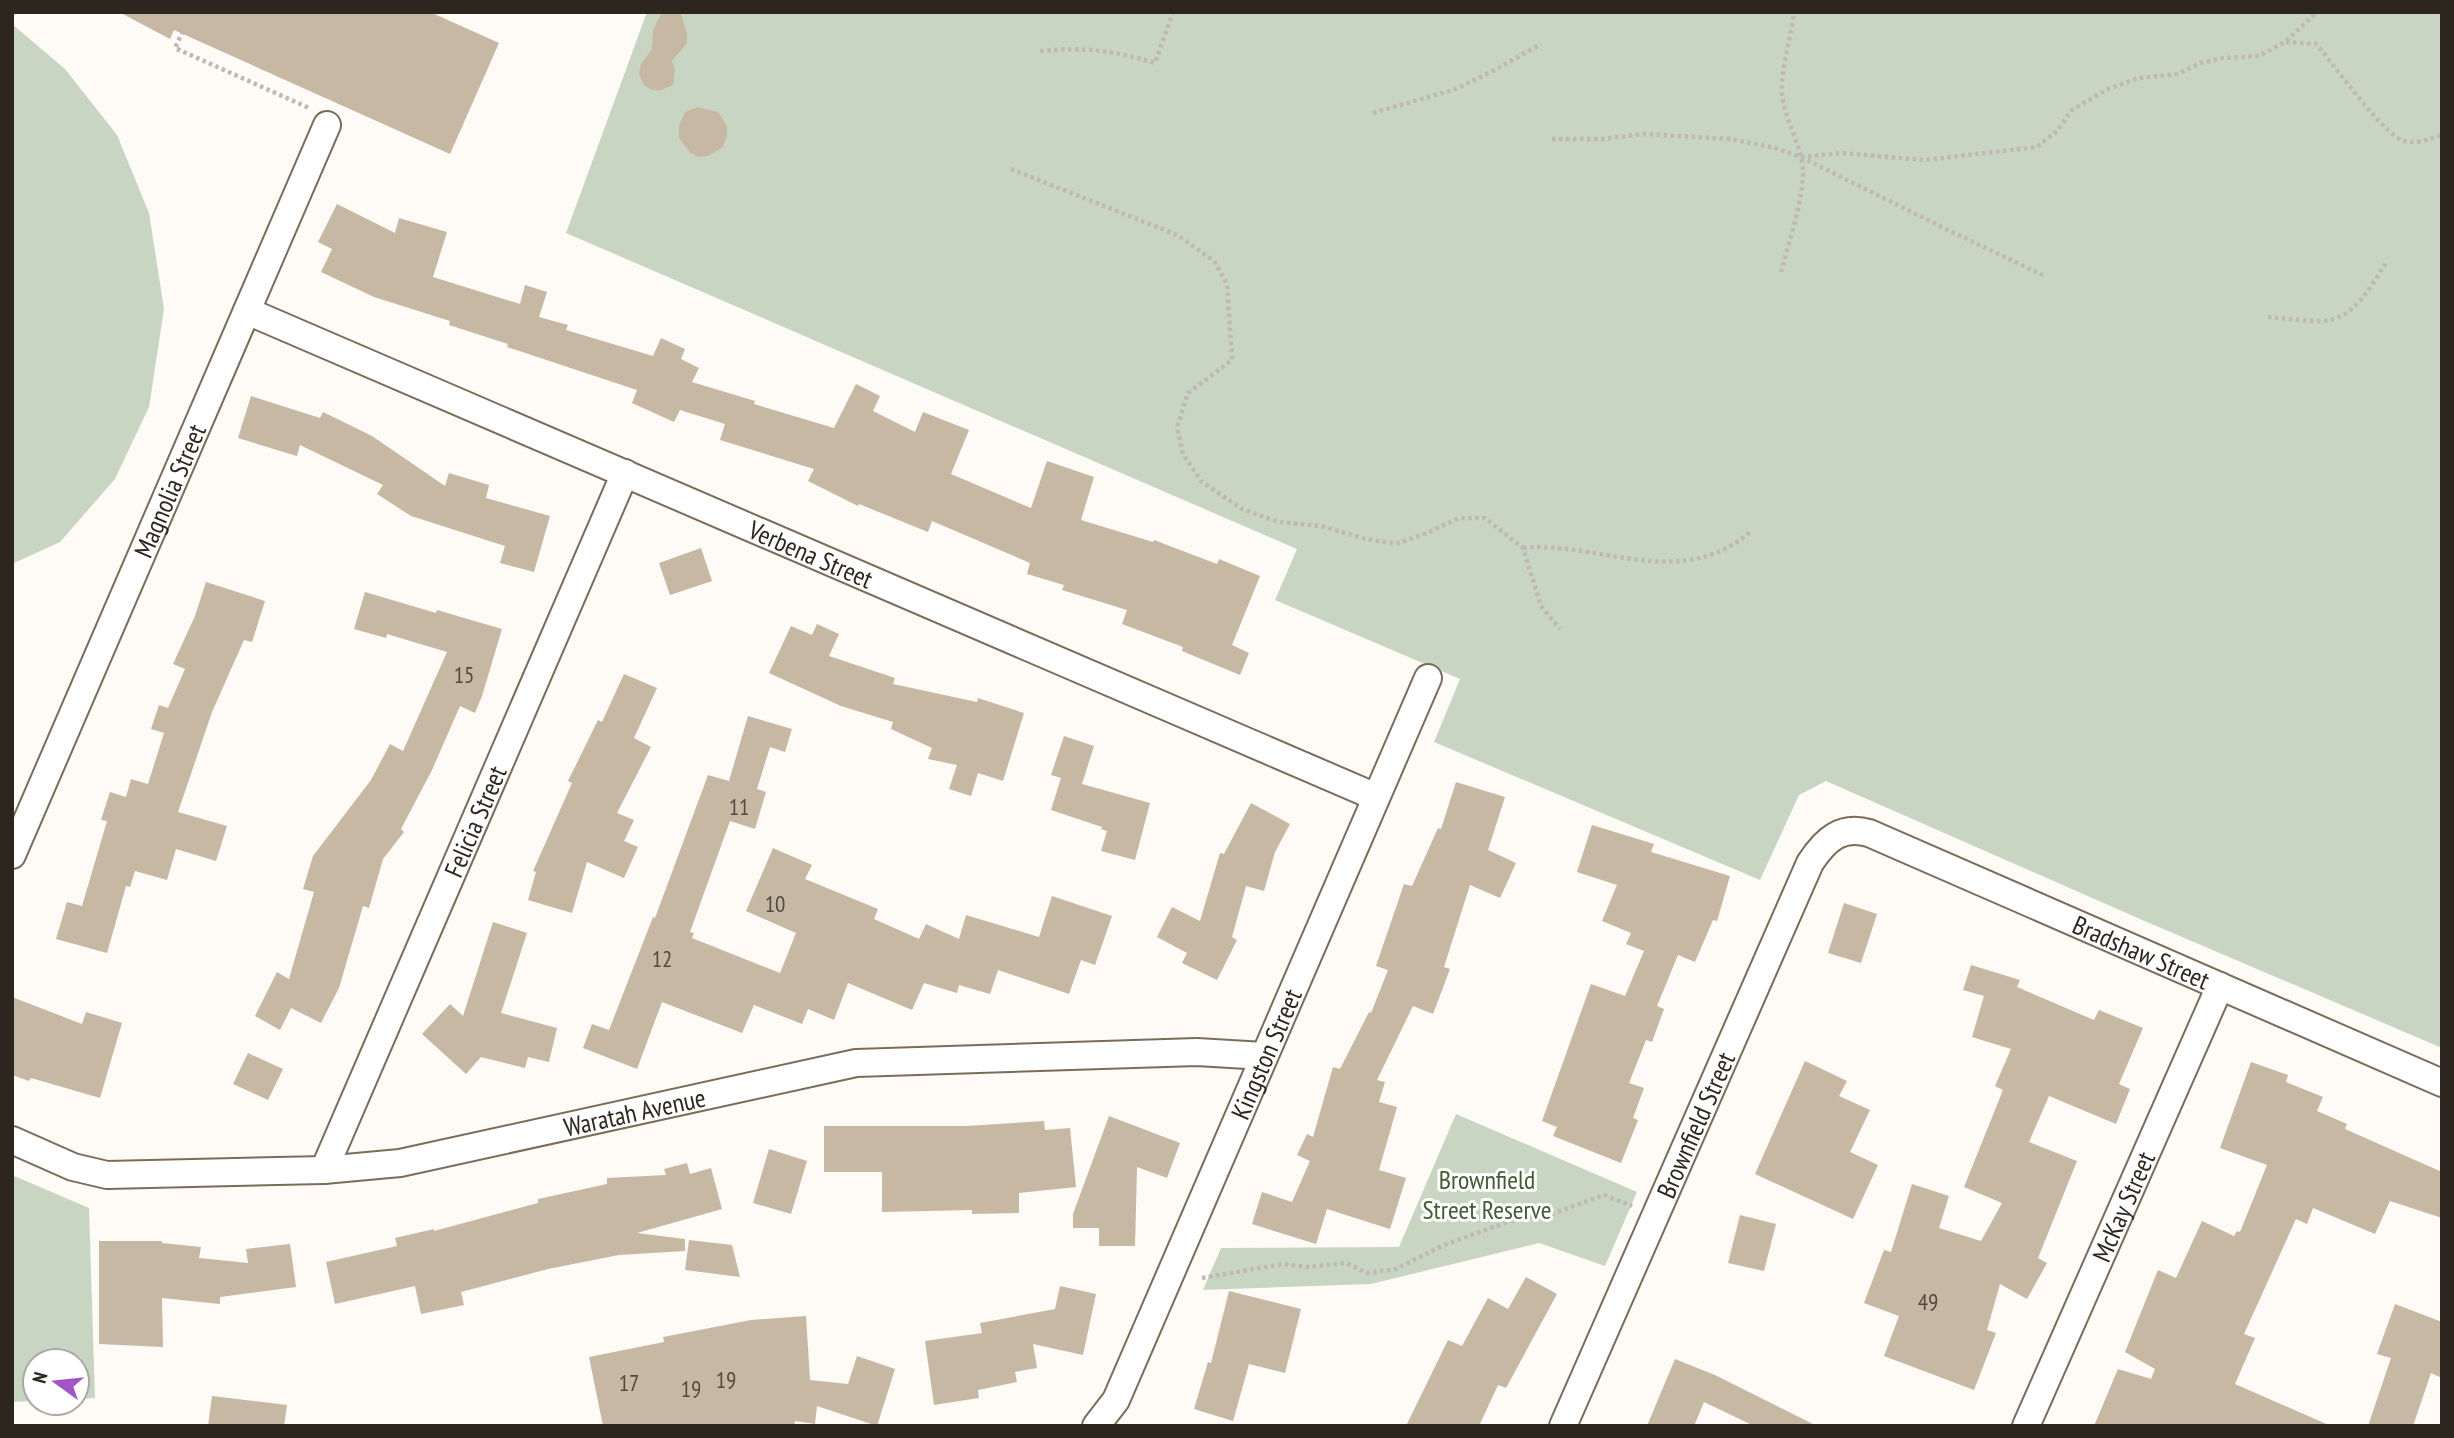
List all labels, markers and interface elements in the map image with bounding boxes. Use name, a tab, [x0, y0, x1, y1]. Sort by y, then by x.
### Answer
street label: Magnolia Street	[126, 419, 213, 562]
street label: Verbena Street	[743, 512, 878, 595]
house number: 15	[454, 660, 474, 689]
street label: Felicia Street	[436, 760, 513, 882]
house number: 11	[729, 792, 749, 821]
house number: 10	[765, 889, 785, 918]
street label: Bradshaw Street	[2068, 908, 2215, 996]
house number: 12	[652, 944, 672, 973]
street label: Kingston Street	[1223, 983, 1308, 1124]
street label: Brownfield Street	[1649, 1047, 1742, 1203]
street label: Waratah Avenue	[560, 1080, 708, 1143]
street label: McKay Street	[2084, 1146, 2162, 1267]
park label: Brownfield Street Reserve	[1422, 1163, 1552, 1226]
house number: 49	[1918, 1287, 1938, 1316]
north arrow	[21, 1347, 91, 1417]
house number: 19	[716, 1365, 736, 1394]
house number: 17	[619, 1368, 639, 1397]
text: N	[27, 1370, 52, 1386]
house number: 19	[681, 1374, 701, 1403]

